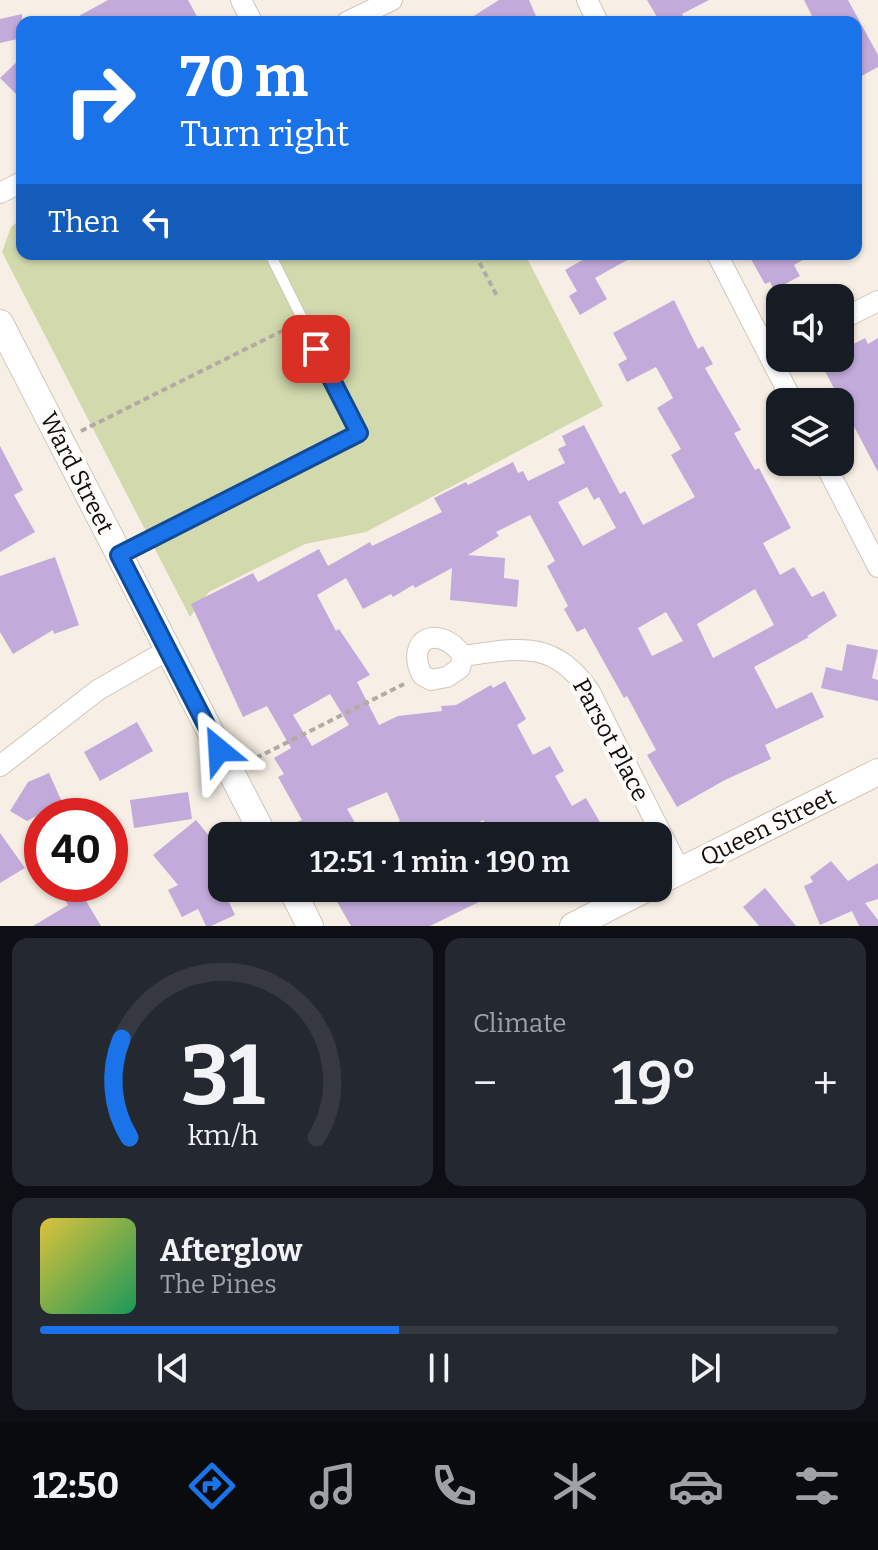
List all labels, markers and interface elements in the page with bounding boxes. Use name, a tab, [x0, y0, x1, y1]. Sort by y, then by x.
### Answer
text: 70 m	[180, 44, 308, 111]
icon: right	[48, 48, 152, 152]
text: Turn right	[180, 112, 349, 156]
icon: left	[135, 200, 179, 244]
text: Then	[48, 204, 119, 240]
map controls	[766, 284, 854, 476]
button: sound	[766, 284, 854, 372]
pin	[282, 315, 350, 383]
icon: arrive	[294, 327, 338, 371]
button: layers	[766, 388, 854, 476]
street label: Ward Street	[34, 408, 120, 539]
street label: Parsot Place	[567, 674, 655, 806]
position arrow	[177, 708, 261, 792]
street label: Queen Street	[696, 782, 840, 872]
speed limit sign: 40	[24, 798, 128, 902]
text: 12:51 · 1 min · 190 m	[310, 844, 570, 880]
text: Climate	[473, 1008, 567, 1039]
text: 31	[181, 1026, 264, 1126]
text: 19°	[612, 1048, 698, 1120]
text: −	[473, 1057, 497, 1110]
text: +	[813, 1057, 838, 1110]
text: km/h	[187, 1118, 258, 1153]
text: Afterglow	[160, 1233, 302, 1269]
text: The Pines	[160, 1269, 277, 1300]
icon: previous	[151, 1346, 195, 1390]
icon: pause	[417, 1346, 461, 1390]
icon: next	[683, 1346, 727, 1390]
icon: directions	[184, 1458, 240, 1514]
icon: music	[305, 1458, 361, 1514]
icon: phone	[426, 1458, 482, 1514]
icon: climate	[547, 1458, 603, 1514]
icon: car	[668, 1458, 724, 1514]
icon: filters	[789, 1458, 845, 1514]
text: 12:50	[33, 1464, 119, 1508]

